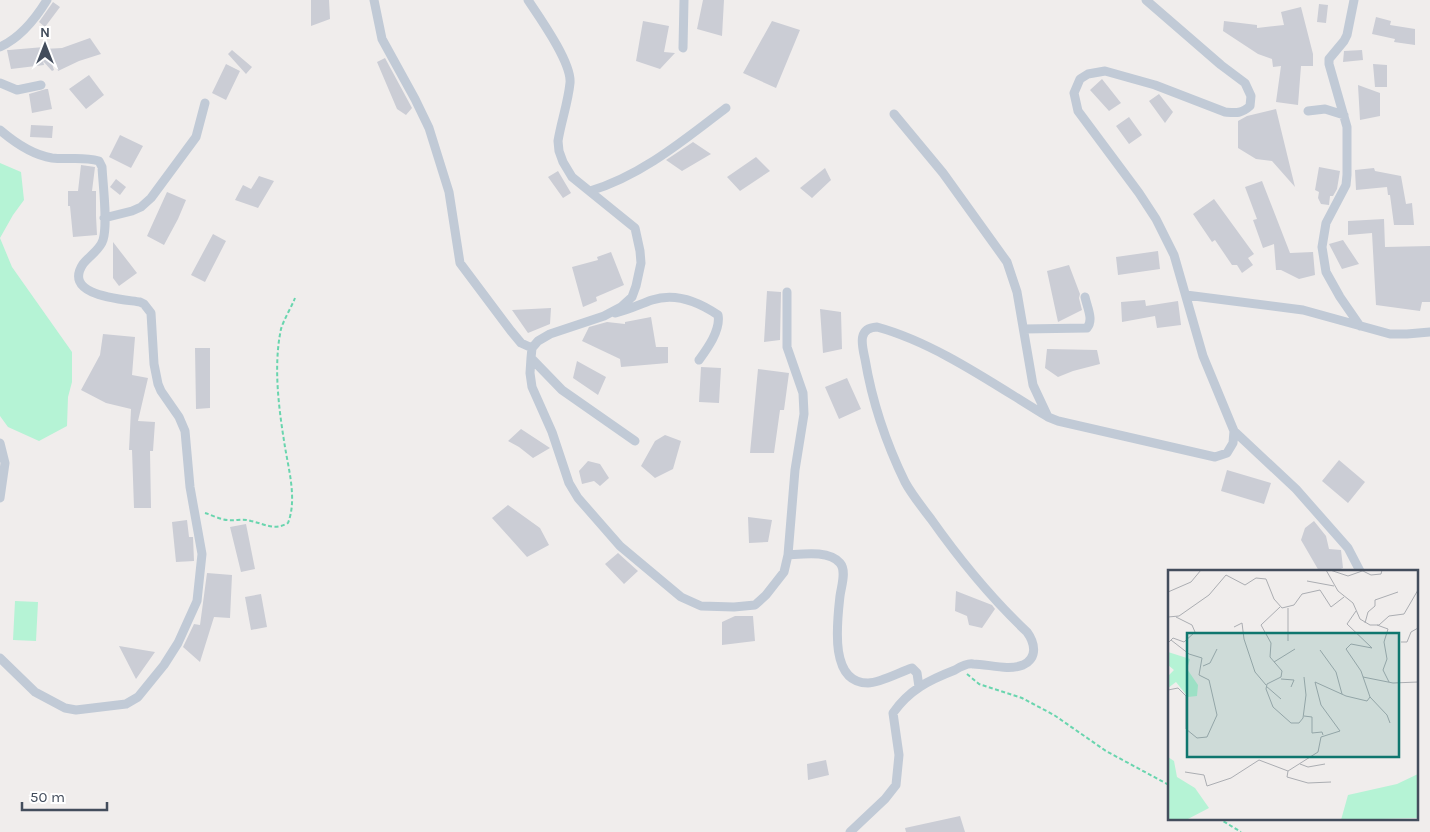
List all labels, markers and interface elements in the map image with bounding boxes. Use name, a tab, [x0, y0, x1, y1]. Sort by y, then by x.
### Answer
north arrow	[20, 20, 70, 70]
text: N	[40, 24, 50, 41]
inset map	[1168, 570, 1418, 820]
scale bar	[22, 780, 108, 812]
text: 50 m	[30, 788, 65, 806]

